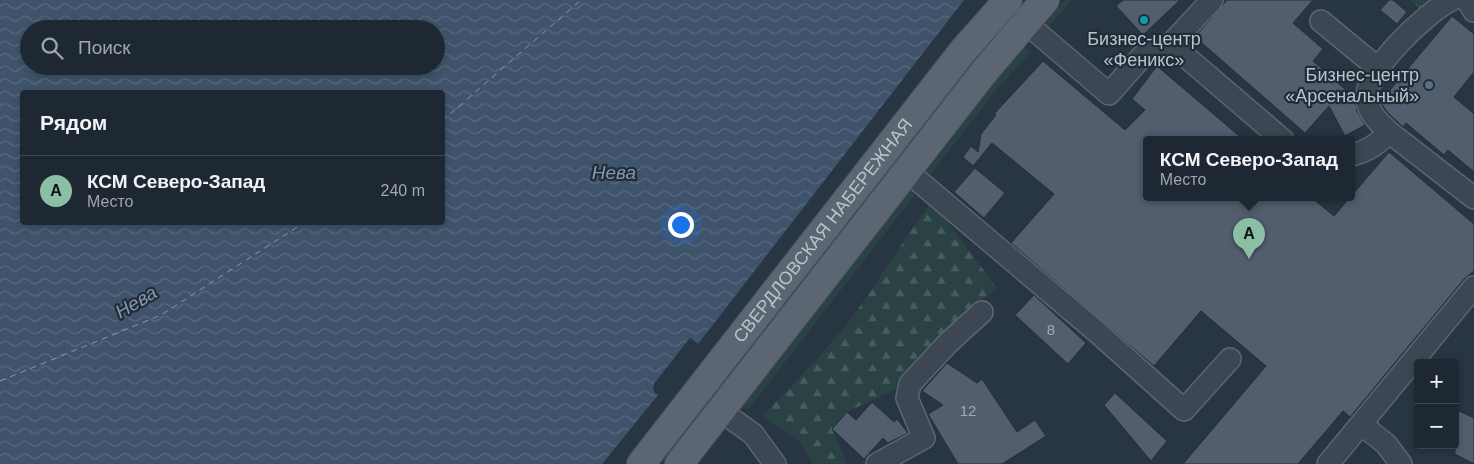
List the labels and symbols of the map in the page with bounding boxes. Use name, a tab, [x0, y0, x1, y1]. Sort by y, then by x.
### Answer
marker: Бизнес-центр «Феникс»	[1138, 14, 1150, 26]
place label: Бизнес-центр «Феникс»	[1087, 29, 1201, 70]
place label: Бизнес-центр «Арсенальный»	[1285, 65, 1419, 106]
marker: Бизнес-центр «Арсенальный»	[1423, 79, 1435, 91]
street label: СВЕРДЛОВСКАЯ НАБЕРЕЖНАЯ	[729, 115, 916, 346]
water label: Нева	[592, 162, 636, 183]
your location	[668, 212, 694, 238]
pin: A	[1233, 218, 1265, 259]
water label: Нева	[112, 282, 160, 322]
house number: 8	[1047, 321, 1055, 338]
house number: 12	[960, 402, 976, 419]

